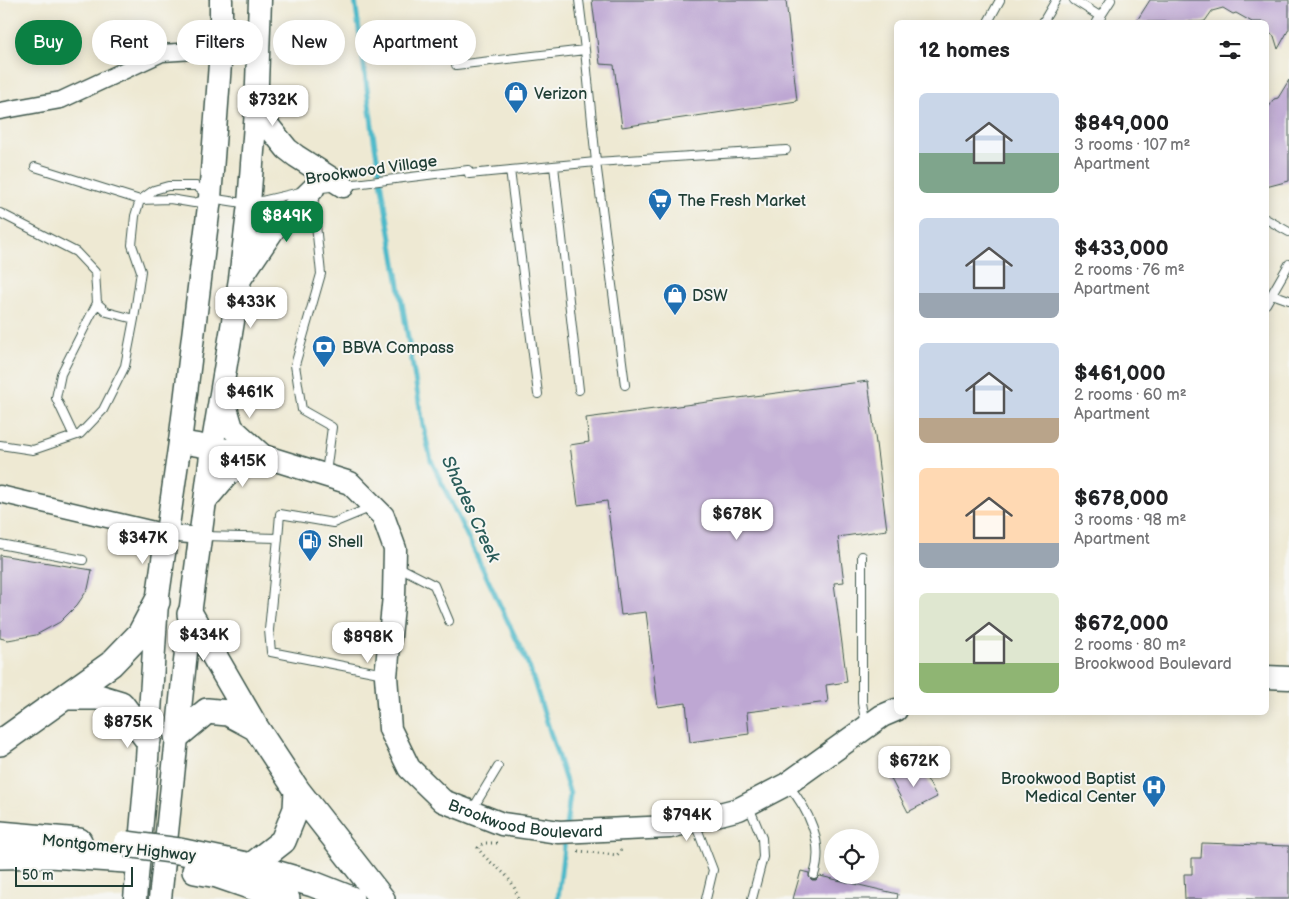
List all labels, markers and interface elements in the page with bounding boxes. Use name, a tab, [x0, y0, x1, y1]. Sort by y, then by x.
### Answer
chip: Buy	[15, 20, 82, 65]
chip: Rent	[92, 20, 167, 65]
chip: Filters	[177, 20, 263, 65]
chip: New	[273, 20, 345, 65]
chip: Apartment	[355, 20, 476, 65]
icon: filters	[1216, 36, 1244, 64]
text: 12 homes	[919, 38, 1010, 63]
shop icon: Verizon	[503, 80, 529, 114]
pin: $732K	[238, 84, 308, 127]
place label: Verizon	[534, 85, 587, 104]
text: $732K	[248, 91, 298, 110]
text: $849,000	[1074, 111, 1169, 136]
icon: home	[959, 113, 1019, 173]
text: 3 rooms · 107 m²	[1074, 136, 1190, 155]
street label: Brookwood Village	[304, 152, 439, 189]
text: Apartment	[1074, 155, 1150, 174]
supermarket icon: The Fresh Market	[647, 187, 673, 221]
place label: The Fresh Market	[678, 192, 806, 211]
pin: $849K	[252, 200, 322, 243]
text: $849K	[262, 207, 312, 226]
text: $433,000	[1074, 236, 1169, 261]
icon: home	[959, 238, 1019, 298]
text: 2 rooms · 76 m²	[1074, 261, 1185, 280]
text: Apartment	[1074, 280, 1150, 299]
shop icon: DSW	[662, 282, 688, 316]
pin: $433K	[216, 286, 286, 329]
place label: DSW	[692, 287, 728, 306]
text: $433K	[226, 293, 276, 312]
bank icon: BBVA Compass	[311, 334, 337, 368]
place label: BBVA Compass	[342, 339, 454, 358]
text: $461,000	[1074, 361, 1166, 386]
icon: home	[959, 363, 1019, 423]
pin: $461K	[215, 376, 285, 419]
text: $461K	[226, 383, 274, 402]
text: 2 rooms · 60 m²	[1074, 386, 1187, 405]
text: Apartment	[1074, 405, 1150, 424]
pin: $415K	[208, 446, 278, 488]
text: $415K	[220, 452, 266, 471]
water label: Shades Creek	[437, 453, 505, 567]
text: $678,000	[1074, 486, 1169, 511]
icon: home	[959, 488, 1019, 548]
pin: $678K	[702, 498, 772, 541]
text: $678K	[712, 505, 762, 524]
text: 3 rooms · 98 m²	[1074, 511, 1186, 530]
pin: $347K	[108, 522, 178, 565]
fuel station icon: Shell	[297, 528, 323, 562]
text: $347K	[118, 529, 168, 548]
text: Apartment	[1074, 530, 1150, 549]
place label: Shell	[328, 533, 363, 552]
text: $672,000	[1074, 611, 1169, 636]
icon: home	[959, 613, 1019, 673]
pin: $434K	[169, 620, 239, 662]
pin: $898K	[333, 622, 403, 664]
text: $434K	[179, 626, 229, 645]
text: $898K	[343, 628, 393, 647]
text: 2 rooms · 80 m²	[1074, 636, 1186, 655]
text: Brookwood Boulevard	[1074, 655, 1232, 674]
pin: $875K	[93, 706, 163, 749]
text: $875K	[103, 713, 153, 732]
pin: $672K	[879, 746, 949, 788]
text: $672K	[889, 752, 939, 771]
place label: Brookwood Baptist Medical Center	[1001, 770, 1136, 807]
hospital icon: Brookwood Baptist Medical Center	[1141, 774, 1167, 808]
street label: Brookwood Boulevard	[445, 796, 603, 843]
pin: $794K	[652, 800, 722, 842]
text: $794K	[662, 806, 712, 825]
map controls	[824, 829, 879, 884]
button: locate	[824, 829, 879, 884]
street label: Montgomery Highway	[41, 831, 198, 866]
scale bar	[15, 864, 132, 887]
text: 50 m	[22, 867, 54, 884]

